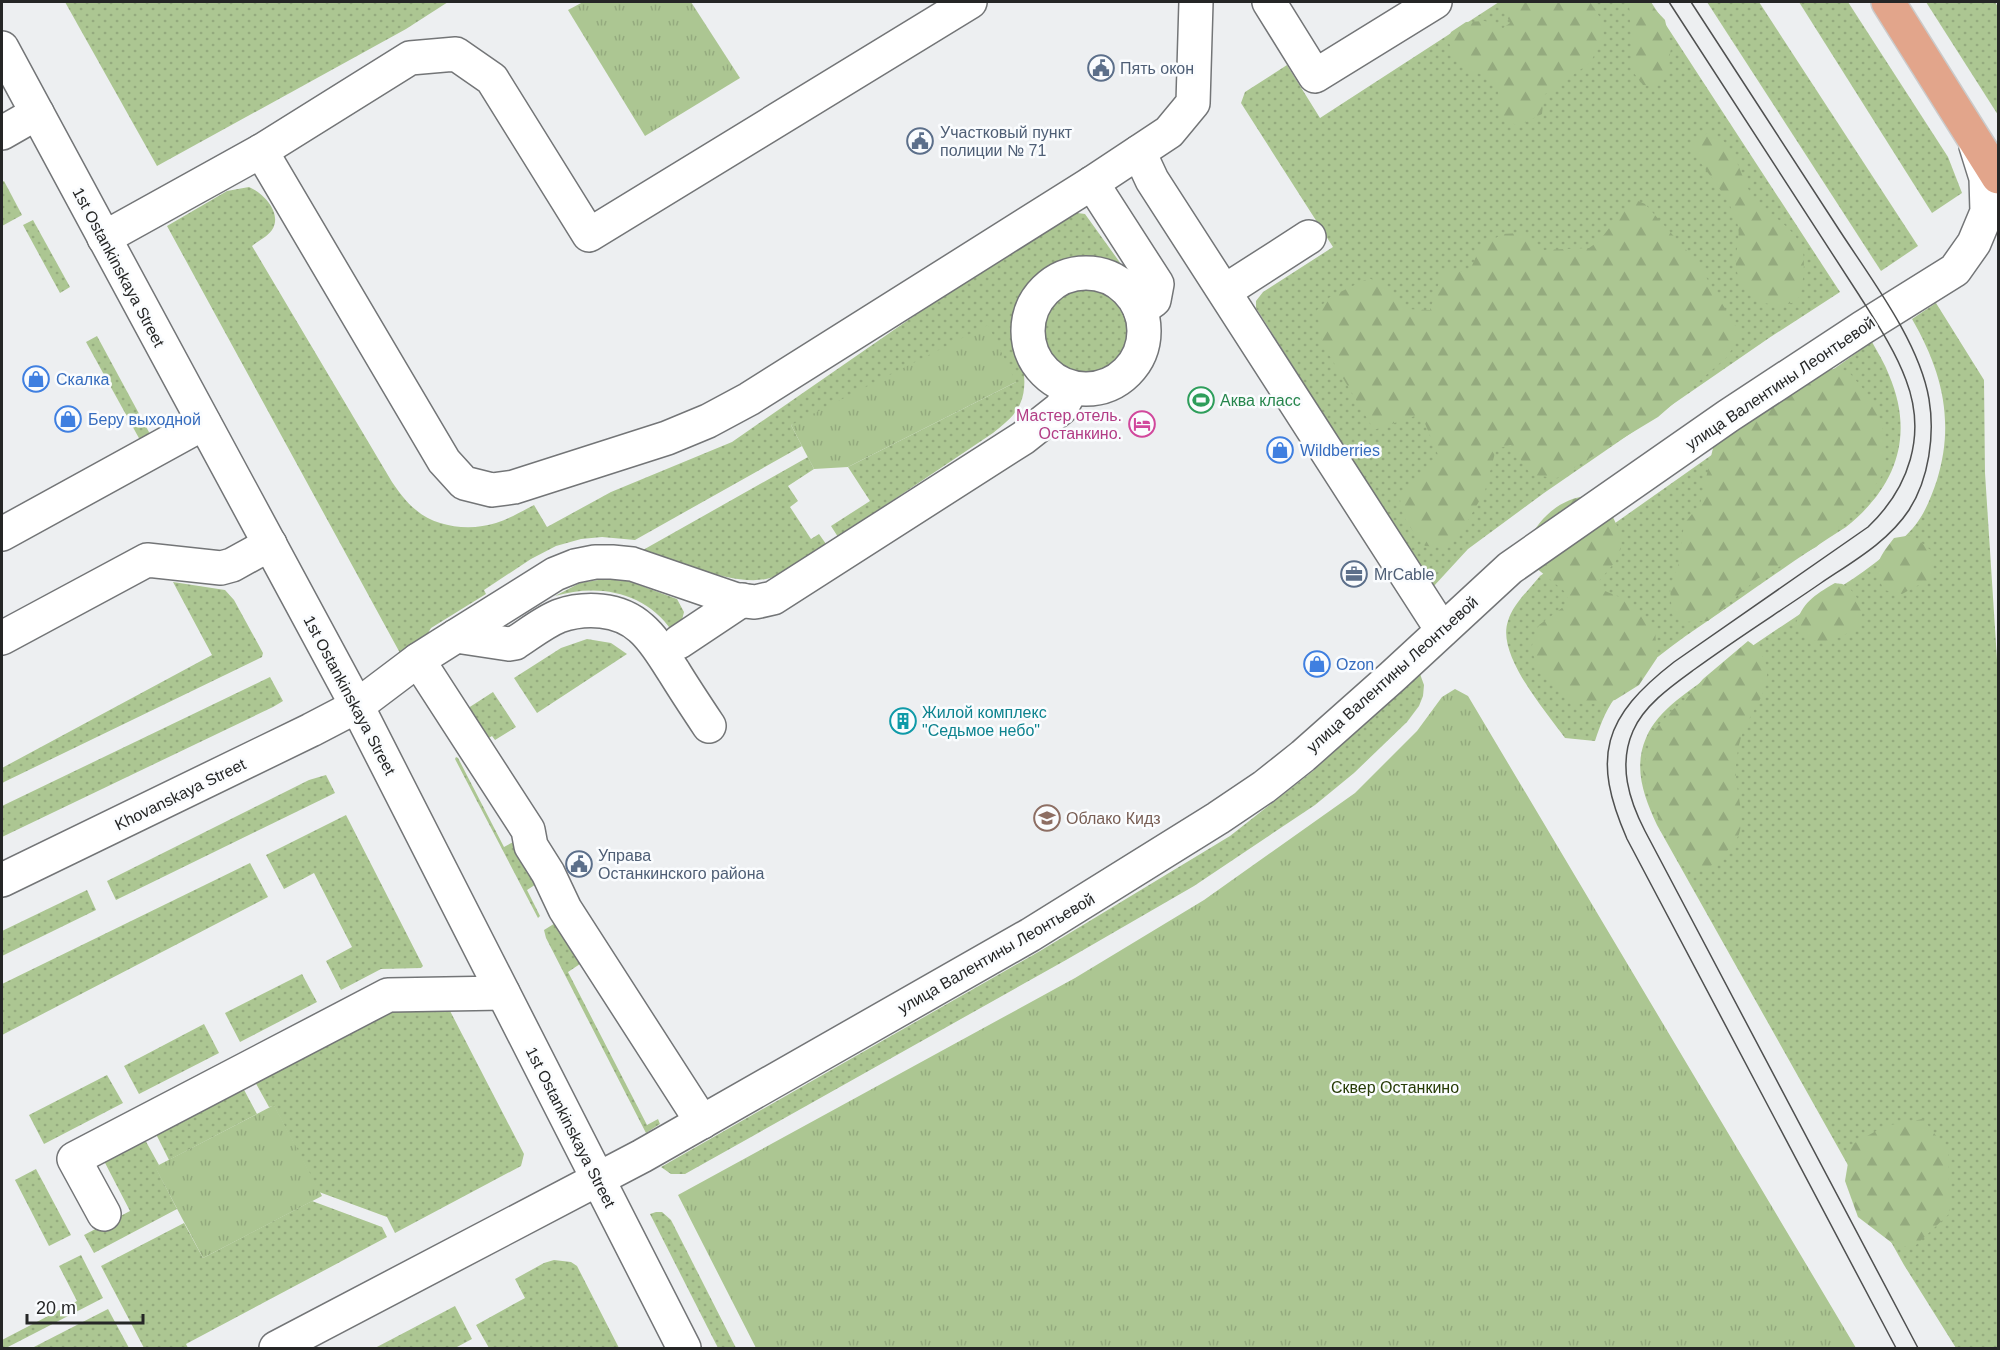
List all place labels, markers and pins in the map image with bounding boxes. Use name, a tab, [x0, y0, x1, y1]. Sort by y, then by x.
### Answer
public building icon: Пять окон	[1086, 53, 1116, 83]
place label: Пять окон	[1120, 60, 1194, 77]
place label: Участковый пункт полиции № 71	[940, 124, 1073, 159]
public building icon: Участковый пункт полиции № 71	[905, 126, 935, 156]
shop icon: Скалка	[21, 364, 51, 394]
place label: Скалка	[56, 371, 109, 388]
sports icon: Аква класс	[1186, 385, 1216, 415]
place label: Аква класс	[1220, 392, 1301, 409]
shop icon: Беру выходной	[53, 404, 83, 434]
place label: Мастер отель. Останкино.	[1016, 407, 1122, 442]
hotel icon: Мастер отель. Останкино.	[1127, 409, 1157, 439]
place label: Беру выходной	[88, 411, 201, 428]
shop icon: Wildberries	[1265, 435, 1295, 465]
place label: Wildberries	[1300, 442, 1380, 459]
office icon: MrCable	[1339, 559, 1369, 589]
place label: MrCable	[1374, 566, 1435, 583]
shop icon: Ozon	[1302, 649, 1332, 679]
place label: Ozon	[1336, 656, 1374, 673]
place label: Жилой комплекс "Седьмое небо"	[922, 704, 1047, 739]
building icon: Жилой комплекс "Седьмое небо"	[888, 706, 918, 736]
school or university icon: Облако Кидз	[1032, 803, 1062, 833]
place label: Облако Кидз	[1066, 810, 1161, 827]
place label: Управа Останкинского района	[598, 847, 764, 882]
public building icon: Управа Останкинского района	[564, 849, 594, 879]

